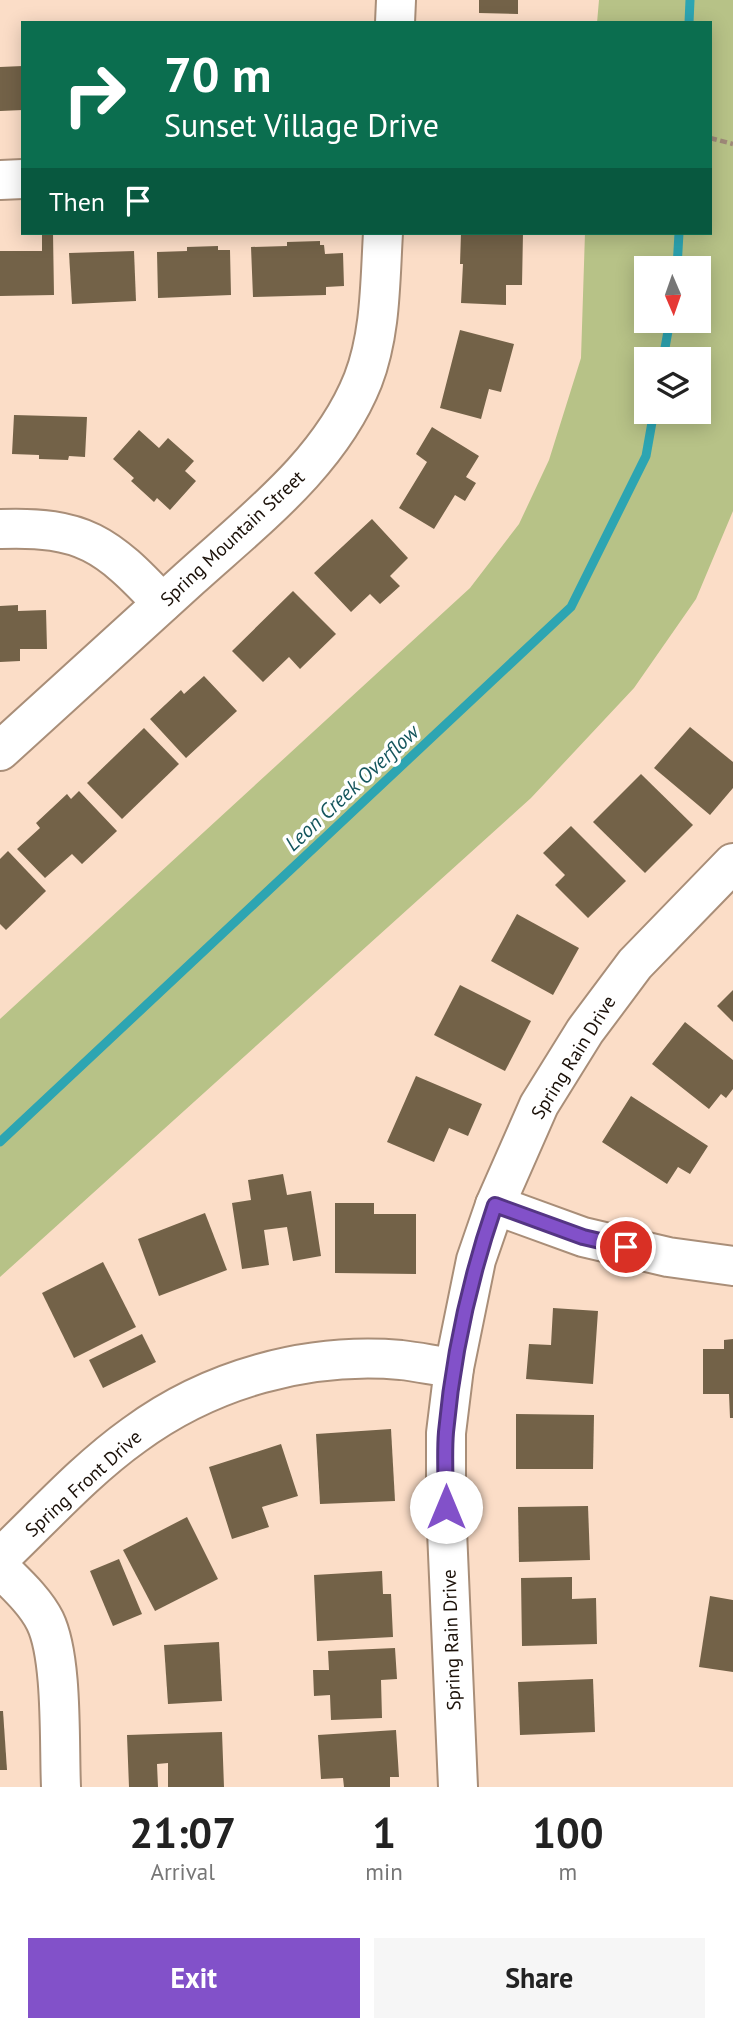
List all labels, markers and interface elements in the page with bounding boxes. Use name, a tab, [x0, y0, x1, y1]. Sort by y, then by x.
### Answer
text: 70 m	[164, 42, 271, 106]
icon: right	[49, 49, 140, 140]
text: Sunset Village Drive	[164, 104, 439, 146]
icon: arrive	[119, 182, 157, 220]
text: Then	[49, 185, 105, 218]
north arrow	[634, 256, 710, 332]
map controls	[634, 256, 711, 424]
button: layers	[634, 347, 711, 424]
street label: Spring Mountain Street	[155, 465, 309, 611]
water label: Leon Creek Overflow	[279, 718, 425, 857]
street label: Spring Rain Drive	[525, 991, 621, 1123]
pin	[596, 1217, 656, 1277]
icon: arrive	[607, 1228, 645, 1266]
street label: Spring Front Drive	[20, 1424, 146, 1542]
position arrow	[409, 1470, 483, 1544]
street label: Spring Rain Drive	[437, 1569, 465, 1711]
text: 21:07	[129, 1805, 236, 1860]
text: 1	[372, 1805, 396, 1860]
text: 100	[532, 1805, 604, 1860]
text: Arrival	[150, 1857, 215, 1886]
text: min	[365, 1857, 403, 1886]
text: m	[559, 1857, 577, 1886]
button: Exit	[28, 1938, 360, 2018]
button: Share	[374, 1938, 705, 2018]

